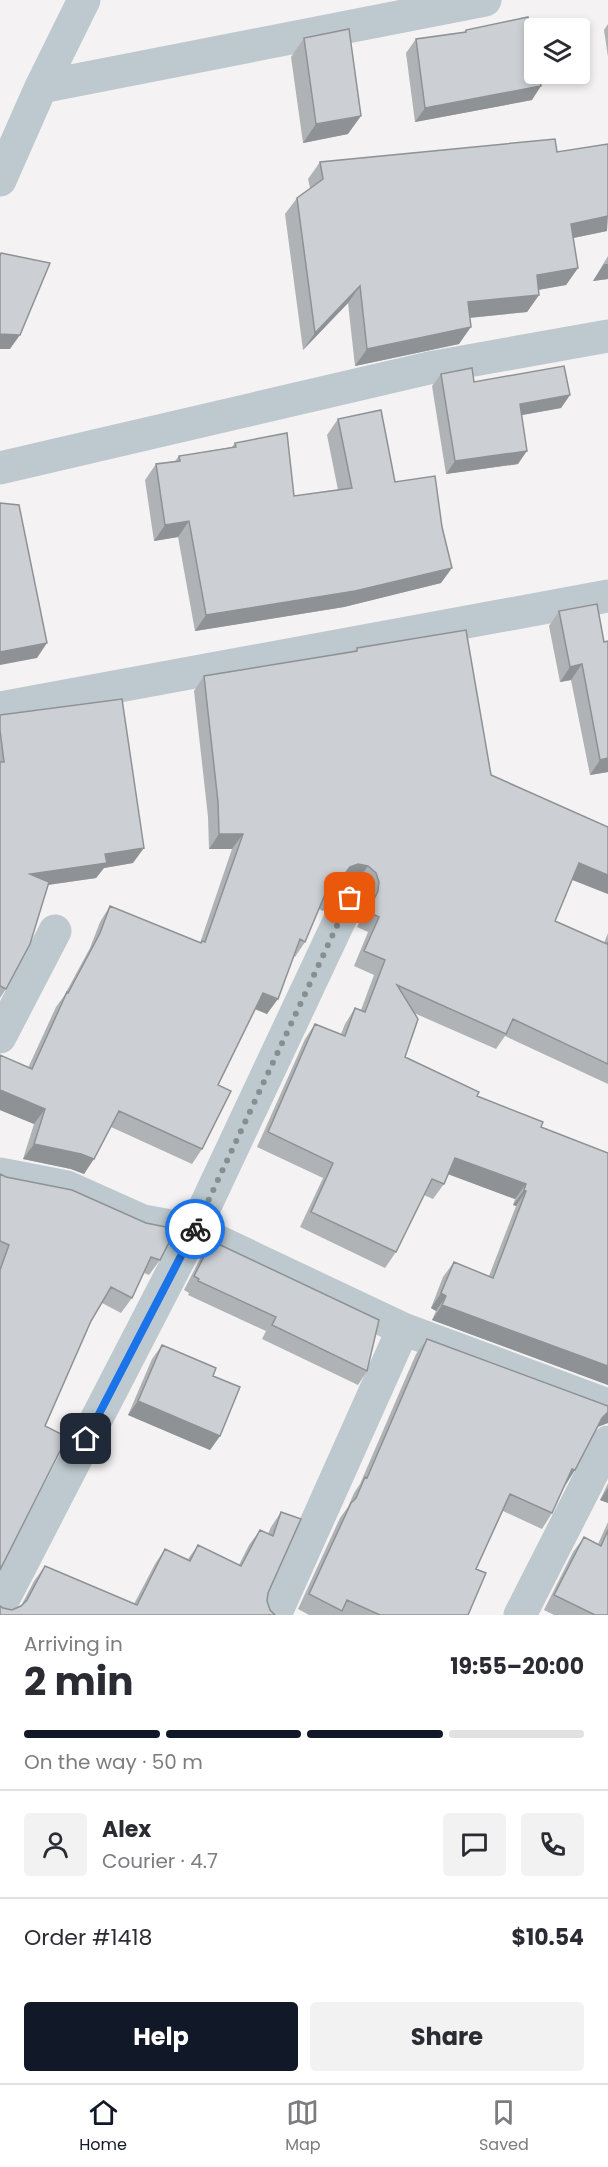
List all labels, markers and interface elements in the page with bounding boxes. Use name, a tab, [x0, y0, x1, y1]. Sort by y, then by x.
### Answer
map controls	[524, 18, 590, 84]
button: layers	[524, 18, 590, 84]
pin	[324, 872, 375, 923]
icon: bag	[333, 881, 366, 914]
courier	[165, 1199, 225, 1259]
icon: bike	[179, 1213, 212, 1246]
pin	[60, 1413, 111, 1464]
icon: home	[69, 1422, 102, 1455]
text: Arriving in	[24, 1630, 123, 1658]
text: 19:55–20:00	[450, 1651, 584, 1682]
text: 2 min	[24, 1654, 134, 1709]
text: On the way · 50 m	[24, 1748, 203, 1776]
button: person	[24, 1813, 87, 1876]
button: chat	[443, 1813, 506, 1876]
button: phone	[521, 1813, 584, 1876]
text: Alex	[102, 1814, 151, 1845]
text: Courier · 4.7	[102, 1847, 218, 1875]
text: Order #1418	[24, 1922, 152, 1953]
text: $10.54	[512, 1922, 584, 1953]
button: Help	[24, 2002, 298, 2071]
button: Share	[310, 2002, 584, 2071]
tab: Home	[79, 2096, 127, 2157]
tab: Map	[285, 2096, 321, 2157]
tab: Saved	[479, 2096, 529, 2157]

